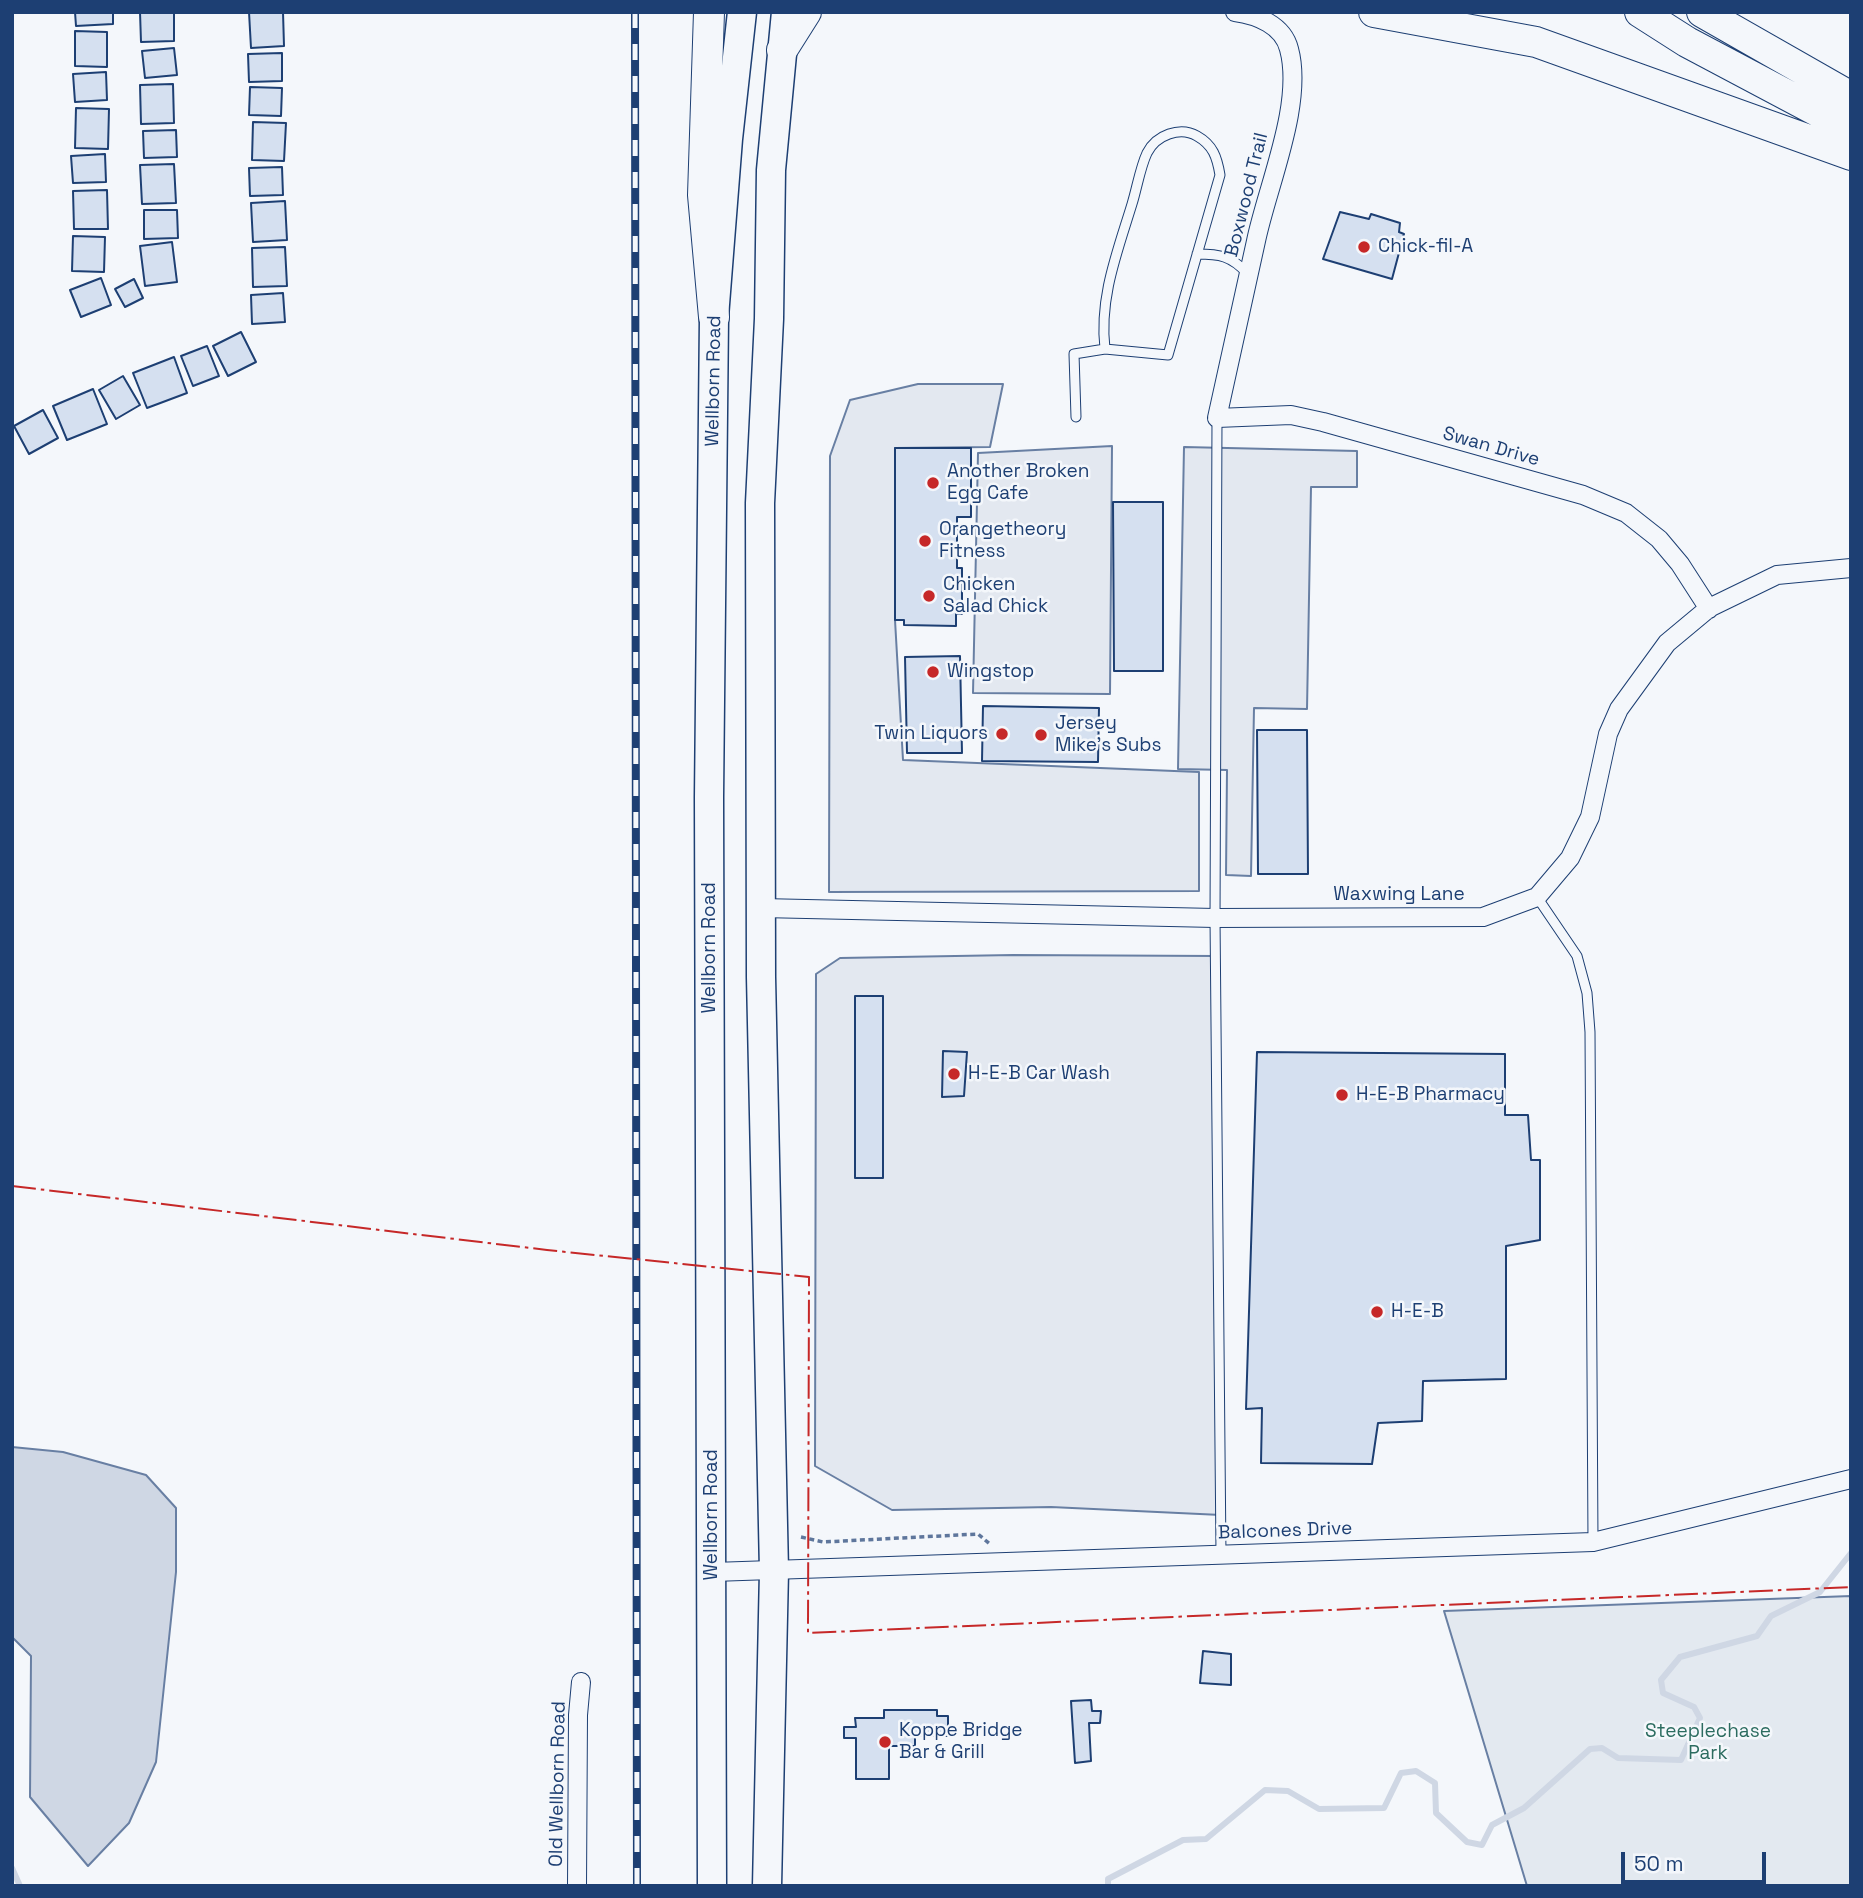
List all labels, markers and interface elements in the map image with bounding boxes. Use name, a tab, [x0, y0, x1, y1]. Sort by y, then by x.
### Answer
street label: Boxwood Trail	[1221, 130, 1273, 260]
place label: Chick-fil-A	[1378, 236, 1473, 258]
marker: Chick-fil-A	[1356, 239, 1372, 255]
street label: Wellborn Road	[701, 315, 727, 447]
street label: Swan Drive	[1440, 422, 1542, 472]
place label: Another Broken Egg Cafe	[947, 461, 1089, 505]
marker: Another Broken Egg Cafe	[925, 475, 941, 491]
place label: Orangetheory Fitness	[939, 519, 1066, 563]
marker: Orangetheory Fitness	[917, 533, 933, 549]
place label: Chicken Salad Chick	[943, 574, 1048, 618]
marker: Chicken Salad Chick	[921, 588, 937, 604]
place label: Wingstop	[947, 661, 1034, 683]
marker: Wingstop	[925, 664, 941, 680]
place label: Jersey Mike's Subs	[1055, 713, 1162, 757]
place label: Twin Liquors	[874, 723, 988, 745]
marker: Twin Liquors	[994, 726, 1010, 742]
marker: Jersey Mike's Subs	[1033, 727, 1049, 743]
street label: Wellborn Road	[699, 882, 721, 1014]
street label: Waxwing Lane	[1333, 884, 1465, 906]
place label: H-E-B Car Wash	[968, 1063, 1110, 1085]
marker: H-E-B Car Wash	[946, 1066, 962, 1082]
place label: H-E-B Pharmacy	[1356, 1084, 1505, 1106]
marker: H-E-B Pharmacy	[1334, 1087, 1350, 1103]
place label: H-E-B	[1391, 1301, 1444, 1323]
marker: H-E-B	[1369, 1304, 1385, 1320]
street label: Wellborn Road	[701, 1449, 723, 1581]
street label: Balcones Drive	[1217, 1517, 1353, 1545]
street label: Old Wellborn Road	[545, 1701, 571, 1867]
place label: Koppe Bridge Bar & Grill	[899, 1720, 1023, 1764]
park label: Steeplechase Park	[1645, 1721, 1771, 1765]
marker: Koppe Bridge Bar & Grill	[877, 1734, 893, 1750]
scale bar	[1625, 1839, 1770, 1883]
text: 50 m	[1634, 1850, 1684, 1877]

